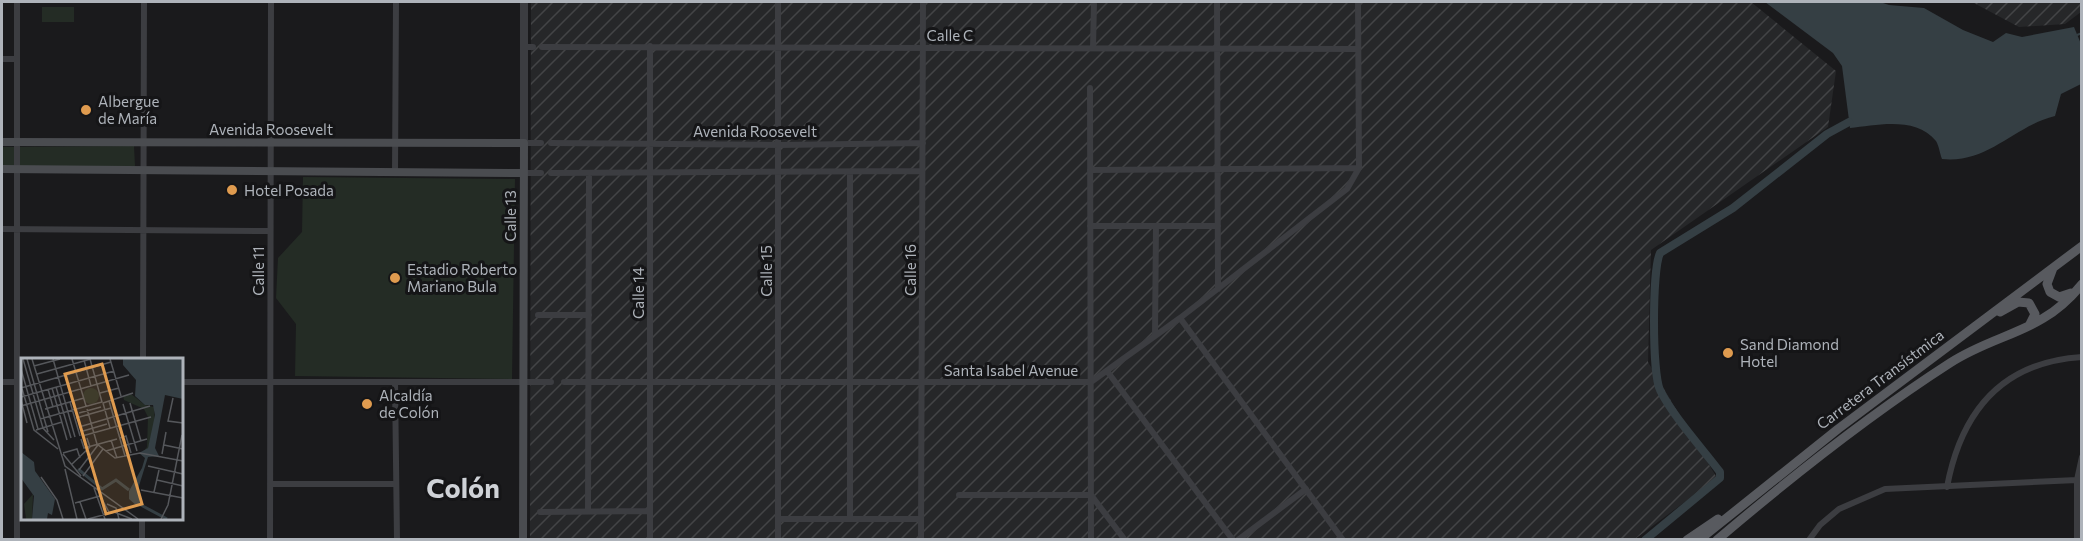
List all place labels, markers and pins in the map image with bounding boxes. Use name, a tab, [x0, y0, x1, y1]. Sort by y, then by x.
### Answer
place label: Albergue de María	[98, 92, 159, 127]
marker: Albergue de María	[79, 103, 93, 117]
place label: Hotel Posada	[244, 181, 334, 199]
marker: Hotel Posada	[225, 183, 239, 197]
place label: Estadio Roberto Mariano Bula	[407, 260, 517, 295]
marker: Estadio Roberto Mariano Bula	[388, 271, 402, 285]
place label: Sand Diamond Hotel	[1740, 335, 1839, 370]
marker: Sand Diamond Hotel	[1721, 346, 1735, 360]
place label: Alcaldía de Colón	[379, 386, 439, 421]
marker: Alcaldía de Colón	[360, 397, 374, 411]

